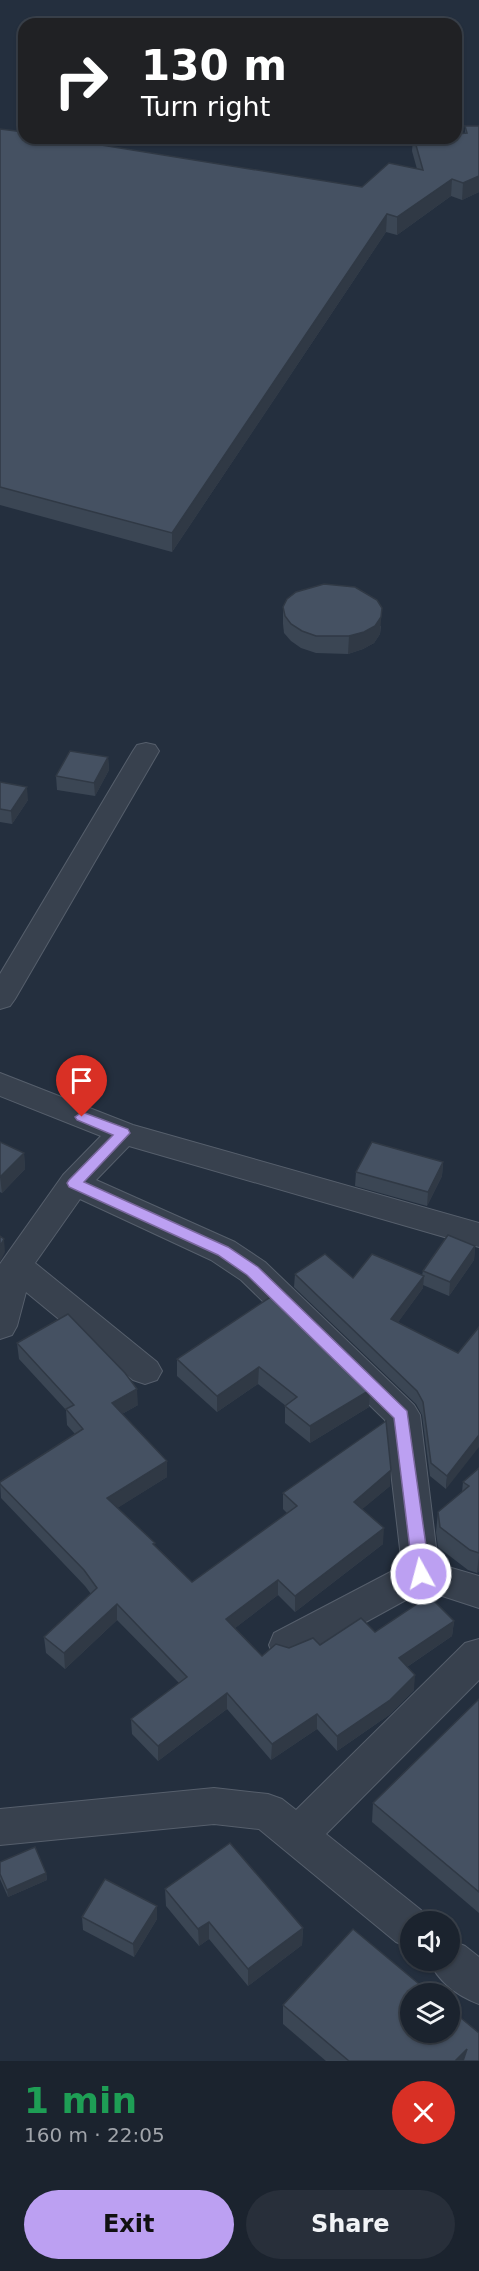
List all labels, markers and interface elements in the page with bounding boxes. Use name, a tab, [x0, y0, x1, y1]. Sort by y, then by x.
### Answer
text: 130 m	[141, 41, 287, 90]
icon: right	[42, 42, 120, 120]
text: Turn right	[141, 91, 270, 122]
pin	[56, 1055, 107, 1117]
icon: arrive	[65, 1064, 98, 1097]
position arrow	[389, 1542, 453, 1606]
map controls	[400, 1911, 460, 2043]
button: sound	[400, 1911, 460, 1971]
button: layers	[400, 1983, 460, 2043]
text: 1 min	[24, 2080, 137, 2121]
button: close	[392, 2081, 455, 2144]
text: 160 m · 22:05	[24, 2123, 165, 2147]
button: Exit	[24, 2190, 234, 2259]
button: Share	[246, 2190, 455, 2259]

